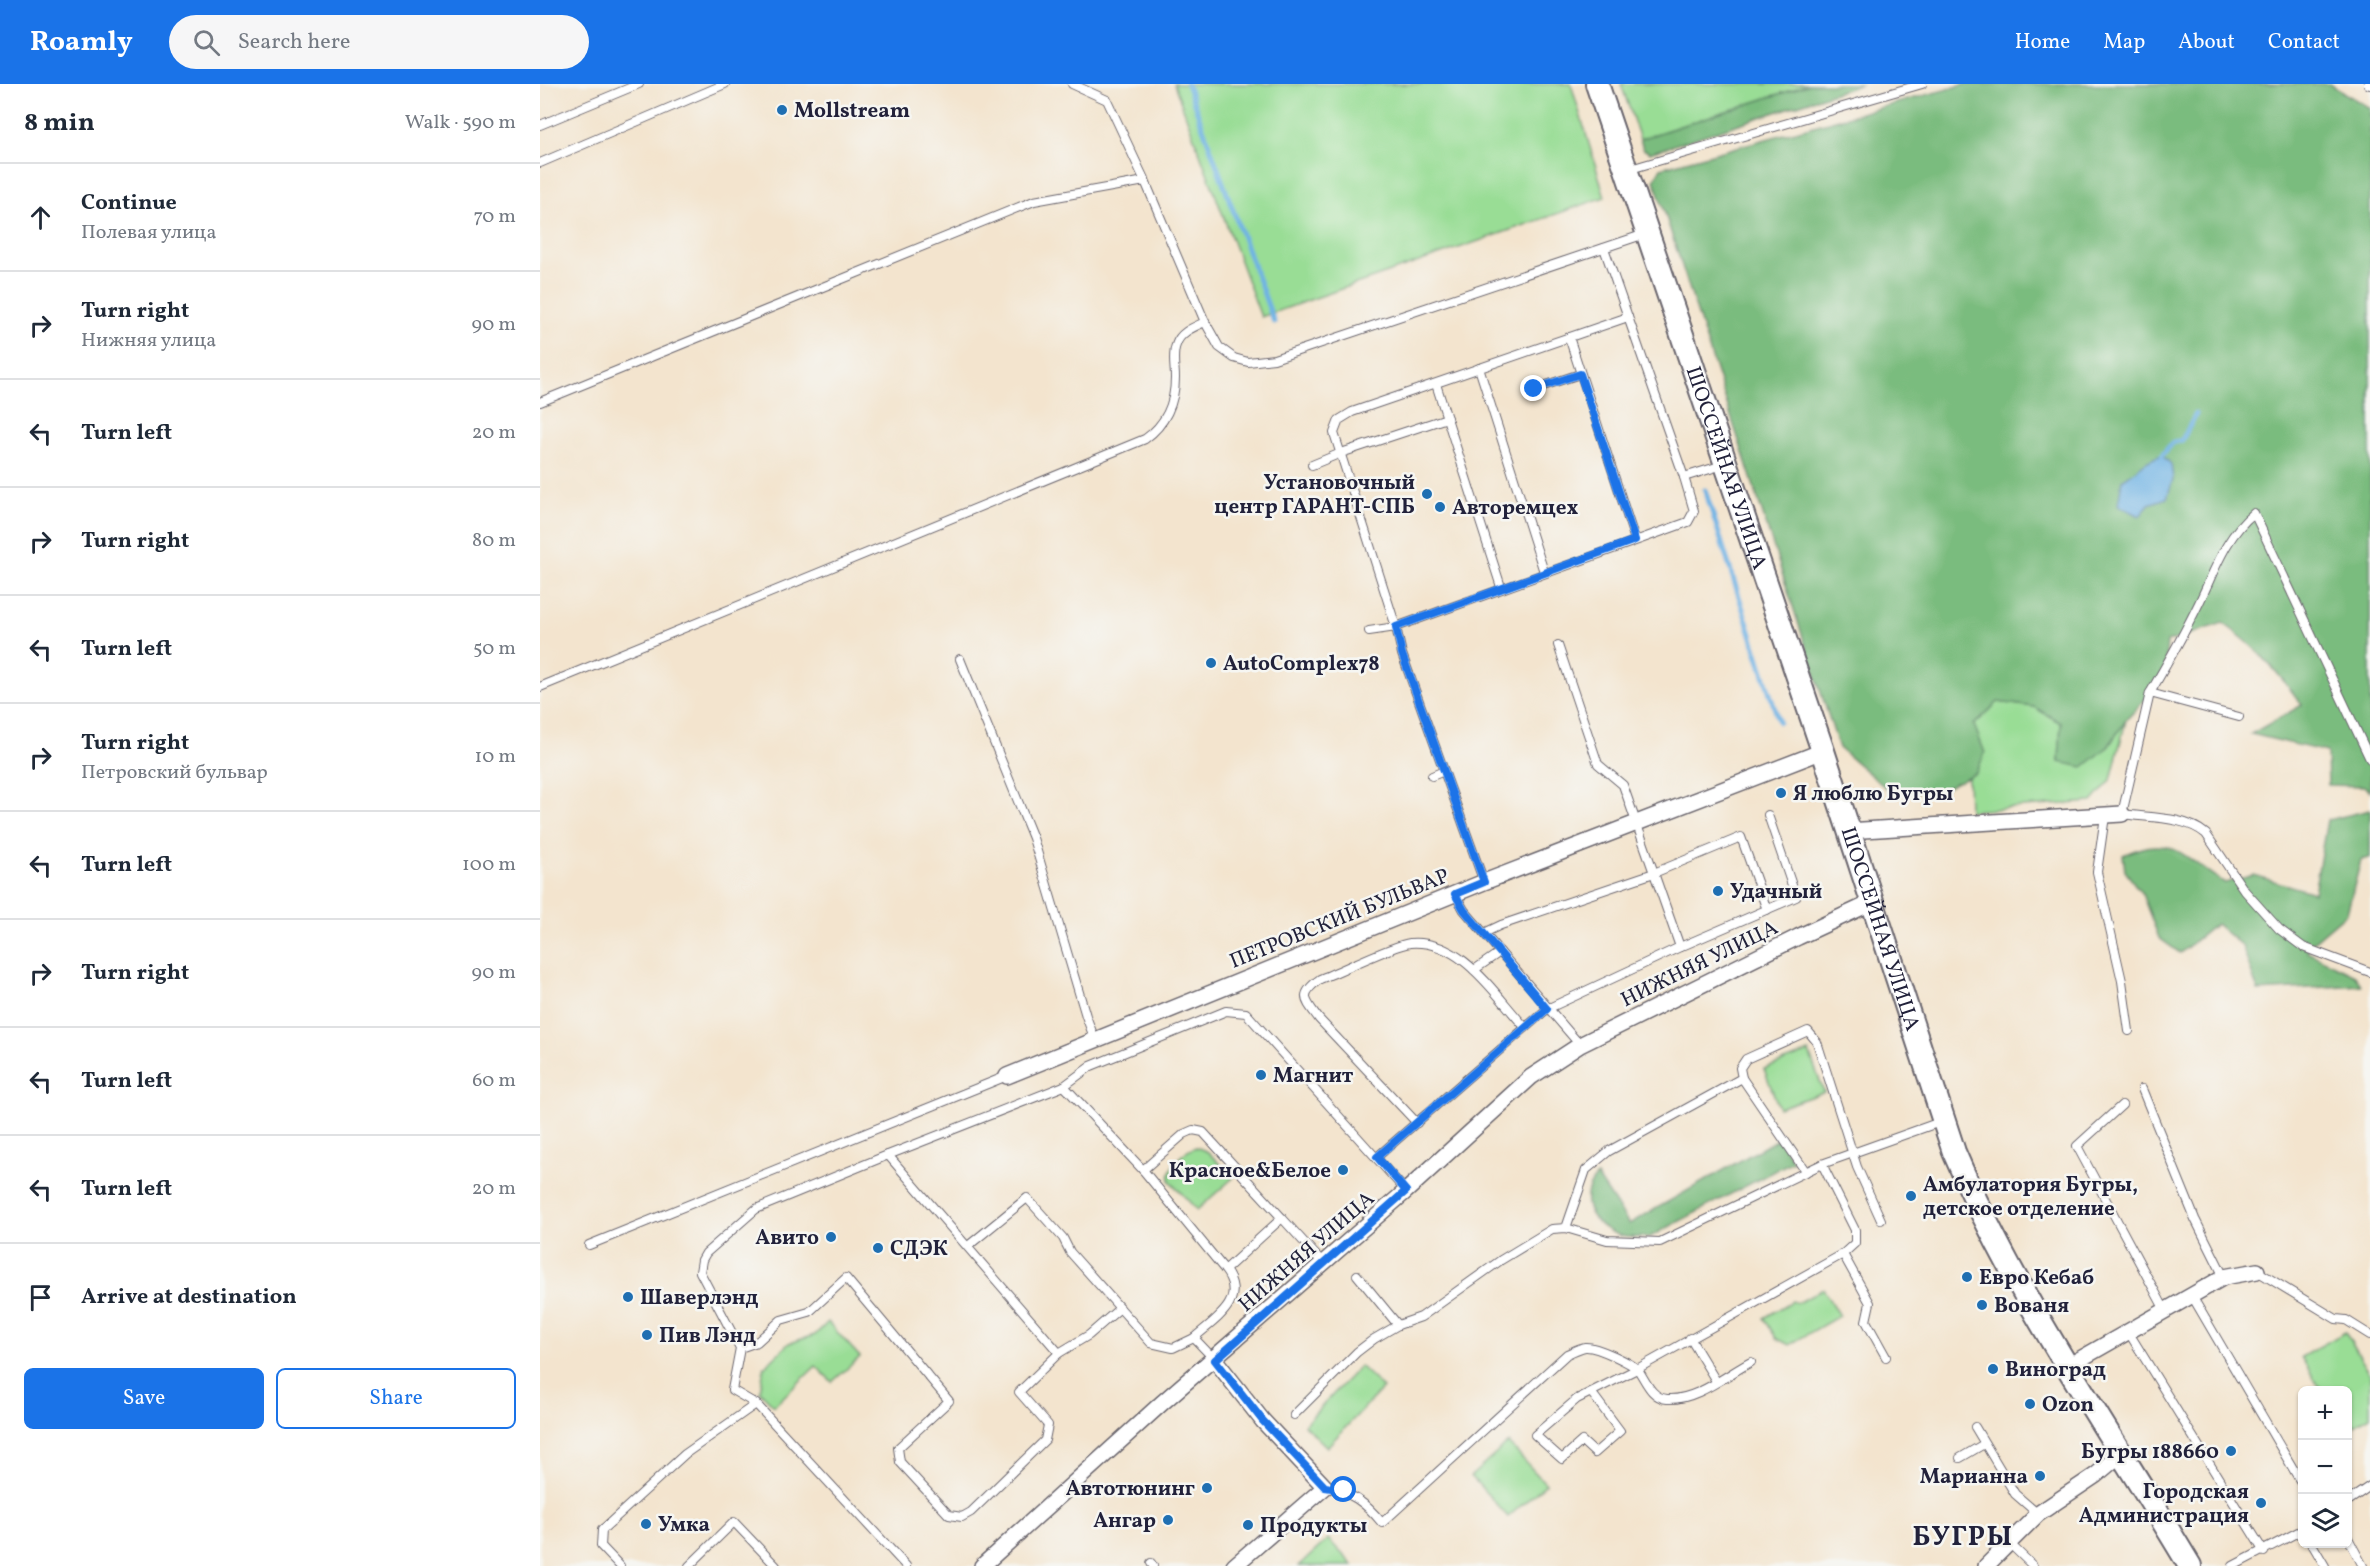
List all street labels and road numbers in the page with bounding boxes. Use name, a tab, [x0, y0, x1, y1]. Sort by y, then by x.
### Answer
street label: ШОССЕЙНАЯ УЛИЦА	[1678, 362, 1774, 574]
street label: ШОССЕЙНАЯ УЛИЦА	[1833, 823, 1926, 1035]
street label: ПЕТРОВСКИЙ БУЛЬВАР	[1226, 862, 1454, 977]
street label: НИЖНЯЯ УЛИЦА	[1616, 914, 1783, 1015]
street label: НИЖНЯЯ УЛИЦА	[1233, 1185, 1381, 1319]

